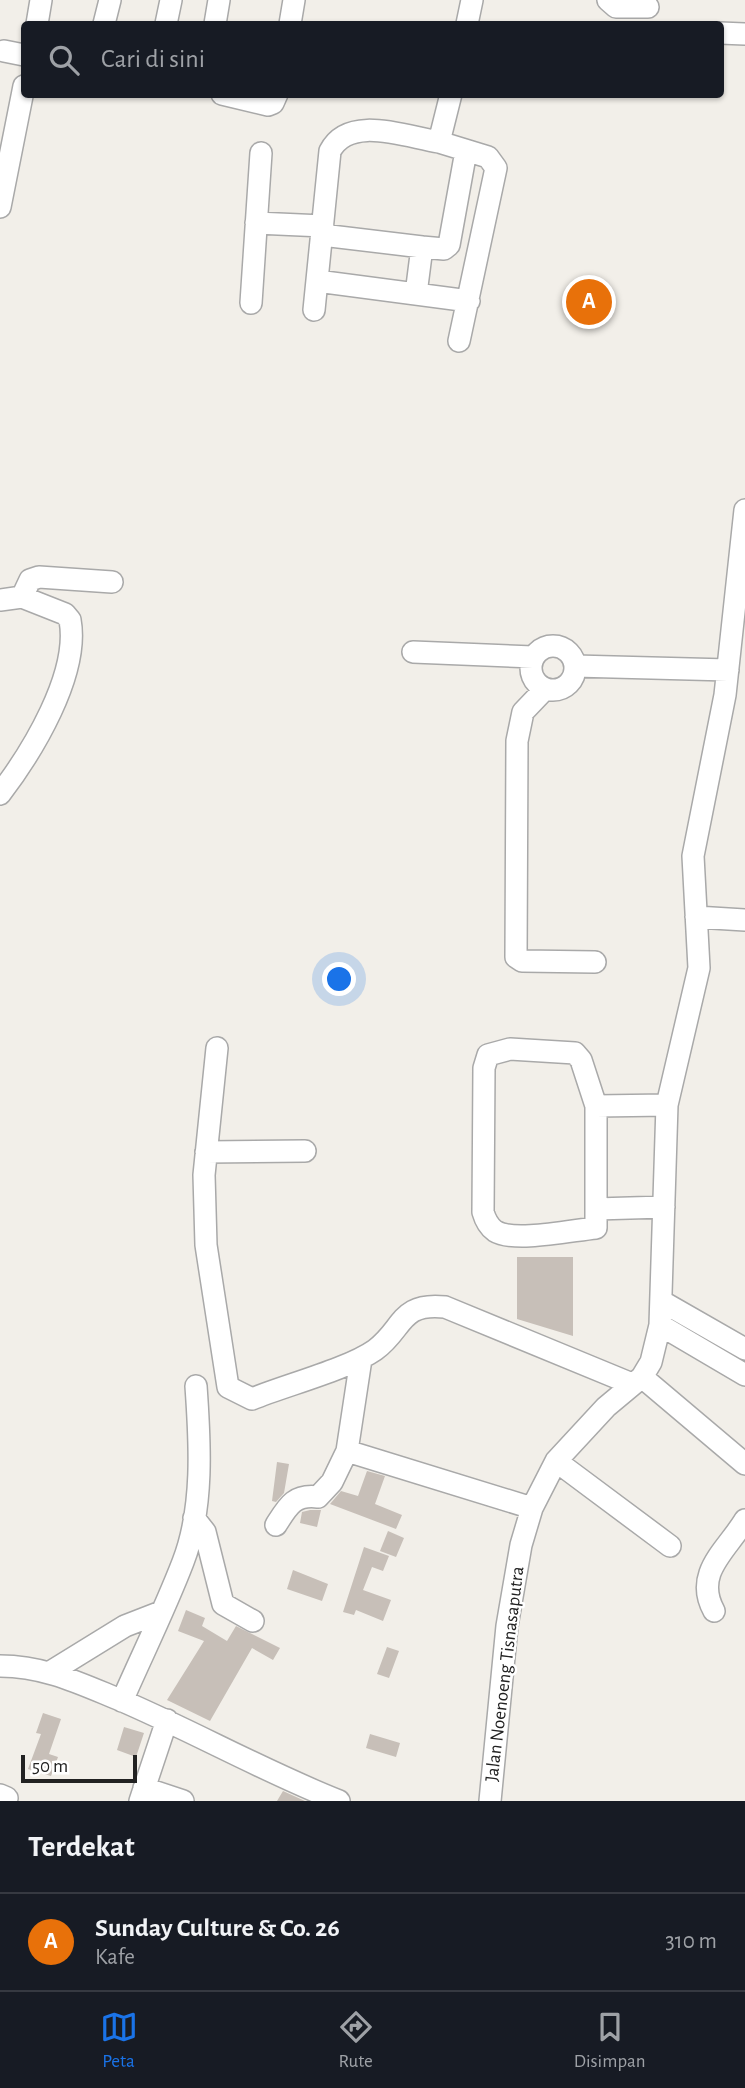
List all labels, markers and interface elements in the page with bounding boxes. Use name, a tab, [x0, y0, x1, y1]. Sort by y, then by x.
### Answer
search box	[21, 21, 724, 98]
icon: search	[45, 41, 83, 79]
text: Cari di sini	[101, 46, 205, 72]
pin: A	[566, 276, 612, 328]
your location	[322, 962, 356, 996]
street label: Jalan Noenoeng Tisnasaputra	[482, 1565, 528, 1783]
scale bar	[21, 1752, 136, 1784]
text: 50 m	[32, 1757, 68, 1776]
text: Terdekat	[28, 1832, 135, 1862]
text: Sunday Culture & Co. 26	[95, 1915, 340, 1941]
text: A	[44, 1930, 58, 1953]
text: 310 m	[665, 1930, 717, 1953]
text: Kafe	[95, 1946, 135, 1969]
tab: Peta	[100, 2008, 138, 2073]
tab: Rute	[337, 2008, 375, 2073]
tab: Disimpan	[574, 2008, 645, 2073]

